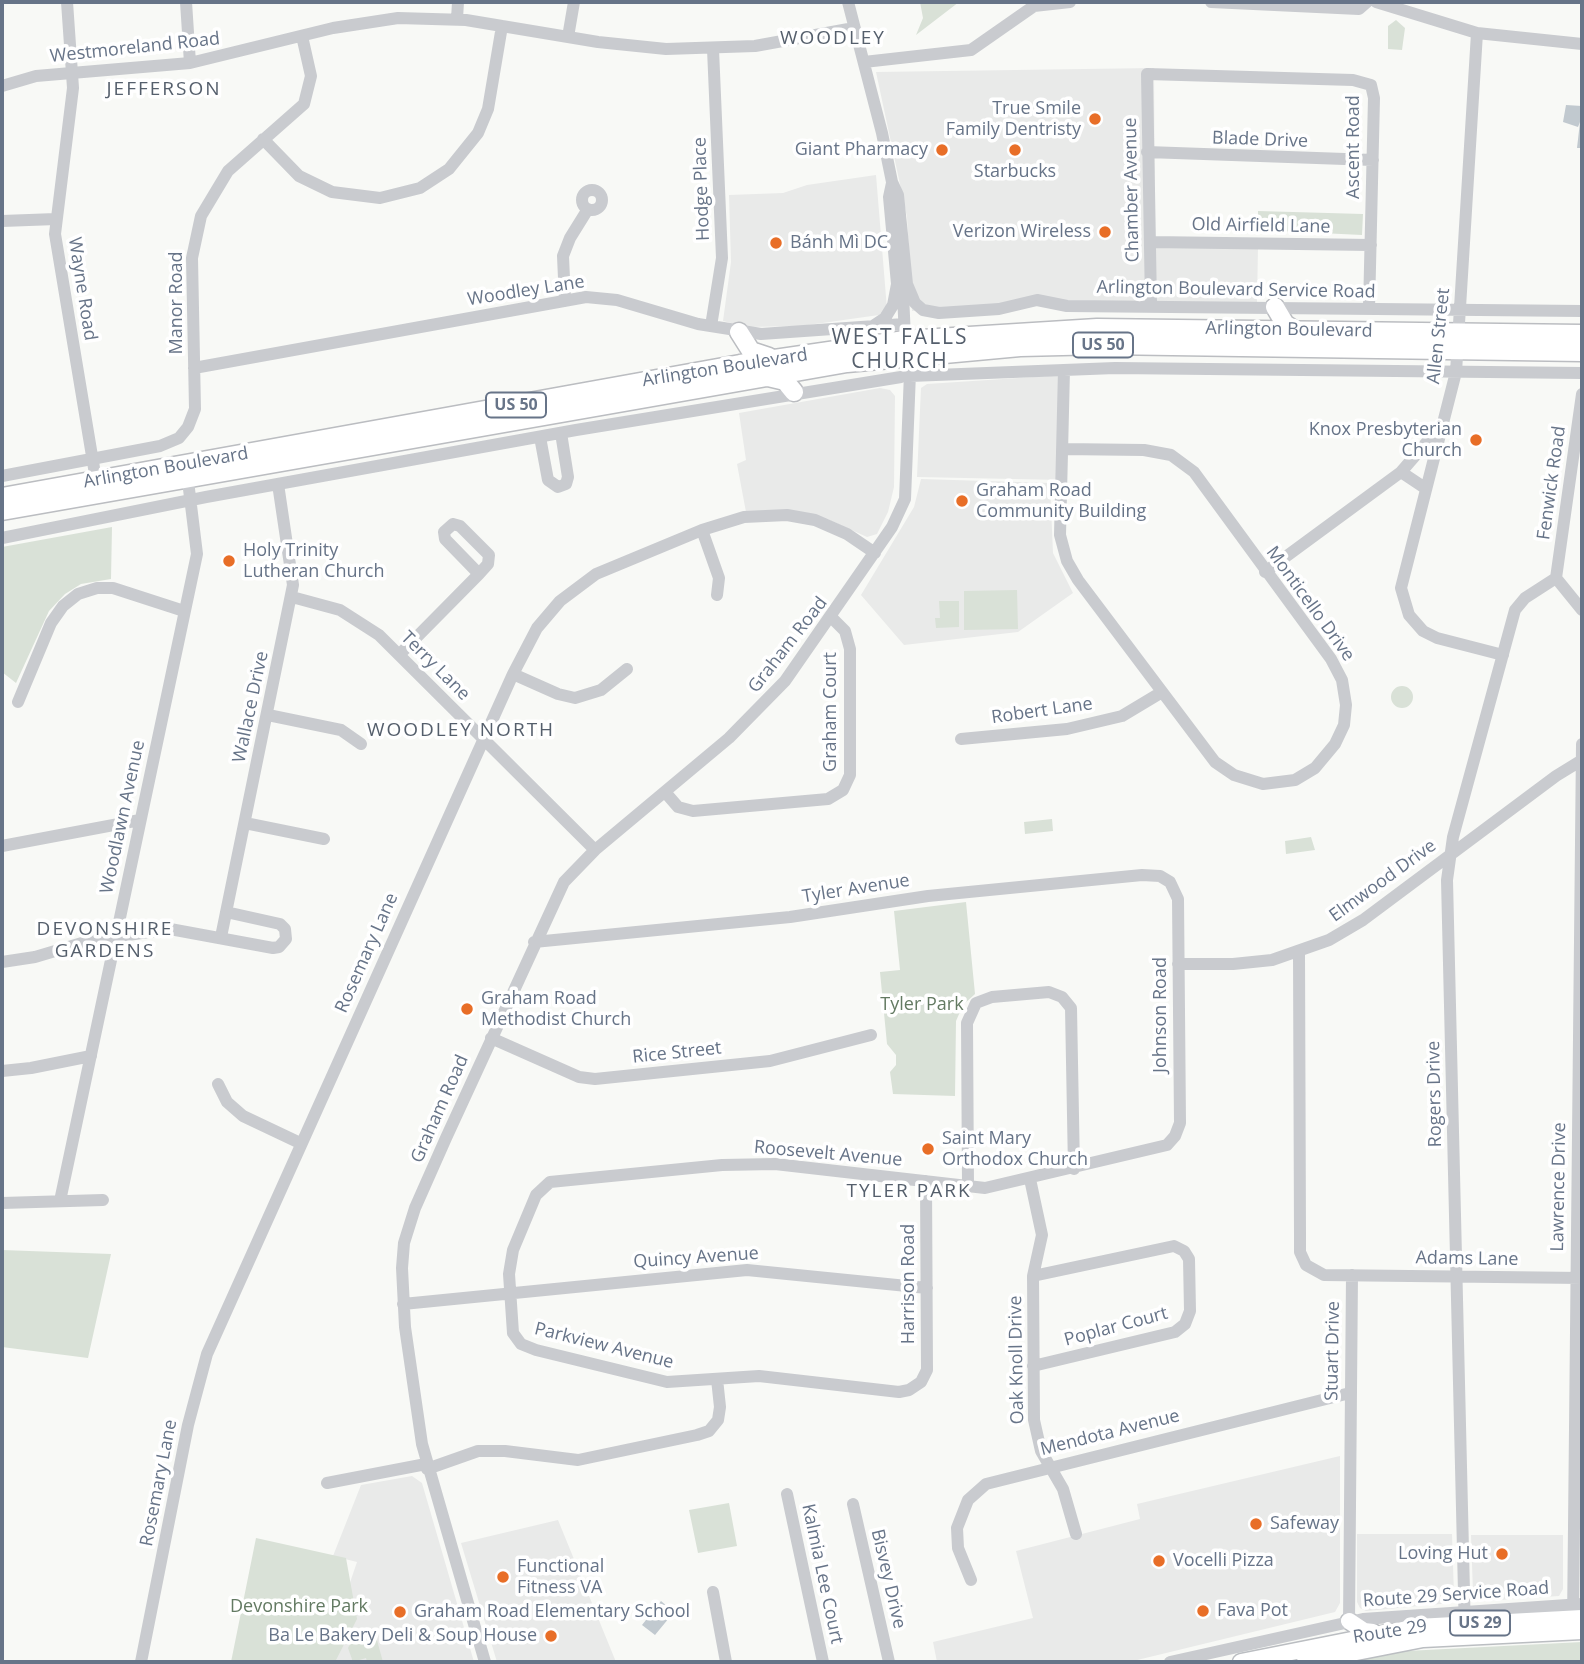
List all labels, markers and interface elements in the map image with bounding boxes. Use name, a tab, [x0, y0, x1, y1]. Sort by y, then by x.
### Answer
street label: Westmoreland Road	[49, 28, 221, 68]
district label: WOODLEY	[781, 28, 885, 50]
district label: JEFFERSON	[108, 79, 220, 101]
street label: Ascent Road	[1343, 95, 1365, 199]
place label: True Smile Family Dentristy	[946, 98, 1081, 140]
marker: True Smile Family Dentristy	[1087, 111, 1103, 127]
street label: Chamber Avenue	[1120, 117, 1144, 263]
street label: Blade Drive	[1212, 128, 1308, 152]
street label: Hodge Place	[689, 137, 715, 241]
place label: Giant Pharmacy	[795, 139, 928, 161]
marker: Giant Pharmacy	[934, 142, 950, 158]
marker: Starbucks	[1007, 142, 1023, 158]
place label: Starbucks	[974, 161, 1056, 183]
street label: Old Airfield Lane	[1191, 214, 1331, 238]
place label: Verizon Wireless	[953, 221, 1091, 243]
marker: Verizon Wireless	[1097, 224, 1113, 240]
place label: Bánh Mì DC	[790, 232, 888, 254]
marker: Bánh Mì DC	[768, 235, 784, 251]
street label: Wayne Road	[63, 236, 101, 342]
street label: Manor Road	[166, 251, 188, 355]
street label: Woodley Lane	[466, 271, 586, 311]
street label: Arlington Boulevard Service Road	[1096, 277, 1376, 303]
street label: Allen Street	[1423, 287, 1455, 385]
street label: Arlington Boulevard	[1205, 318, 1373, 342]
district label: WEST FALLS CHURCH	[833, 325, 967, 375]
road number: US 50	[1073, 332, 1133, 358]
street label: Arlington Boulevard	[641, 344, 809, 392]
road number: US 50	[486, 392, 546, 418]
place label: Knox Presbyterian Church	[1309, 419, 1462, 462]
street label: Fenwick Road	[1533, 425, 1571, 541]
marker: Knox Presbyterian Church	[1468, 432, 1484, 448]
street label: Arlington Boulevard	[82, 443, 250, 493]
place label: Graham Road Community Building	[976, 480, 1146, 522]
marker: Graham Road Community Building	[954, 493, 970, 509]
place label: Holy Trinity Lutheran Church	[243, 540, 385, 582]
street label: Monticello Drive	[1261, 542, 1359, 666]
marker: Holy Trinity Lutheran Church	[221, 553, 237, 569]
street label: Graham Road	[744, 593, 832, 697]
street label: Terry Lane	[396, 627, 474, 705]
street label: Wallace Drive	[229, 649, 273, 765]
street label: Graham Court	[820, 652, 842, 772]
street label: Robert Lane	[990, 693, 1094, 729]
district label: WOODLEY NORTH	[369, 720, 553, 742]
street label: Woodlawn Avenue	[96, 738, 150, 896]
street label: Elmwood Drive	[1325, 835, 1441, 927]
street label: Tyler Avenue	[801, 870, 911, 908]
street label: Rosemary Lane	[331, 890, 403, 1016]
district label: DEVONSHIRE GARDENS	[38, 919, 172, 963]
street label: Johnson Road	[1150, 957, 1172, 1073]
place label: Graham Road Methodist Church	[481, 988, 631, 1030]
park label: Tyler Park	[880, 994, 964, 1016]
marker: Graham Road Methodist Church	[459, 1001, 475, 1017]
street label: Rice Street	[631, 1038, 723, 1068]
street label: Rogers Drive	[1423, 1041, 1447, 1147]
street label: Graham Road	[407, 1052, 473, 1166]
street label: Lawrence Drive	[1547, 1122, 1571, 1252]
place label: Saint Mary Orthodox Church	[942, 1128, 1088, 1170]
street label: Roosevelt Avenue	[753, 1137, 903, 1171]
marker: Saint Mary Orthodox Church	[920, 1141, 936, 1157]
district label: TYLER PARK	[848, 1181, 970, 1203]
street label: Harrison Road	[898, 1224, 920, 1344]
street label: Quincy Avenue	[633, 1243, 759, 1273]
street label: Adams Lane	[1415, 1247, 1519, 1271]
street label: Oak Knoll Drive	[1005, 1295, 1029, 1425]
street label: Stuart Drive	[1321, 1301, 1345, 1401]
street label: Poplar Court	[1062, 1303, 1170, 1351]
street label: Parkview Avenue	[532, 1318, 676, 1374]
street label: Mendota Avenue	[1038, 1405, 1182, 1461]
street label: Rosemary Lane	[136, 1418, 182, 1548]
street label: Kalmia Lee Court	[797, 1502, 847, 1646]
place label: Safeway	[1270, 1513, 1339, 1535]
marker: Safeway	[1248, 1516, 1264, 1532]
street label: Bisvey Drive	[866, 1527, 910, 1631]
place label: Loving Hut	[1398, 1543, 1488, 1565]
marker: Loving Hut	[1494, 1546, 1510, 1562]
place label: Vocelli Pizza	[1173, 1550, 1274, 1572]
marker: Vocelli Pizza	[1151, 1553, 1167, 1569]
place label: Functional Fitness VA	[517, 1556, 604, 1598]
marker: Functional Fitness VA	[495, 1569, 511, 1585]
street label: Route 29 Service Road	[1362, 1578, 1550, 1612]
park label: Devonshire Park	[230, 1596, 368, 1618]
place label: Fava Pot	[1217, 1600, 1288, 1622]
place label: Graham Road Elementary School	[414, 1601, 690, 1623]
marker: Fava Pot	[1195, 1603, 1211, 1619]
marker: Graham Road Elementary School	[392, 1604, 408, 1620]
road number: US 29	[1450, 1610, 1510, 1636]
street label: Route 29	[1351, 1615, 1429, 1649]
place label: Ba Le Bakery Deli & Soup House	[268, 1625, 537, 1647]
marker: Ba Le Bakery Deli & Soup House	[543, 1628, 559, 1644]

